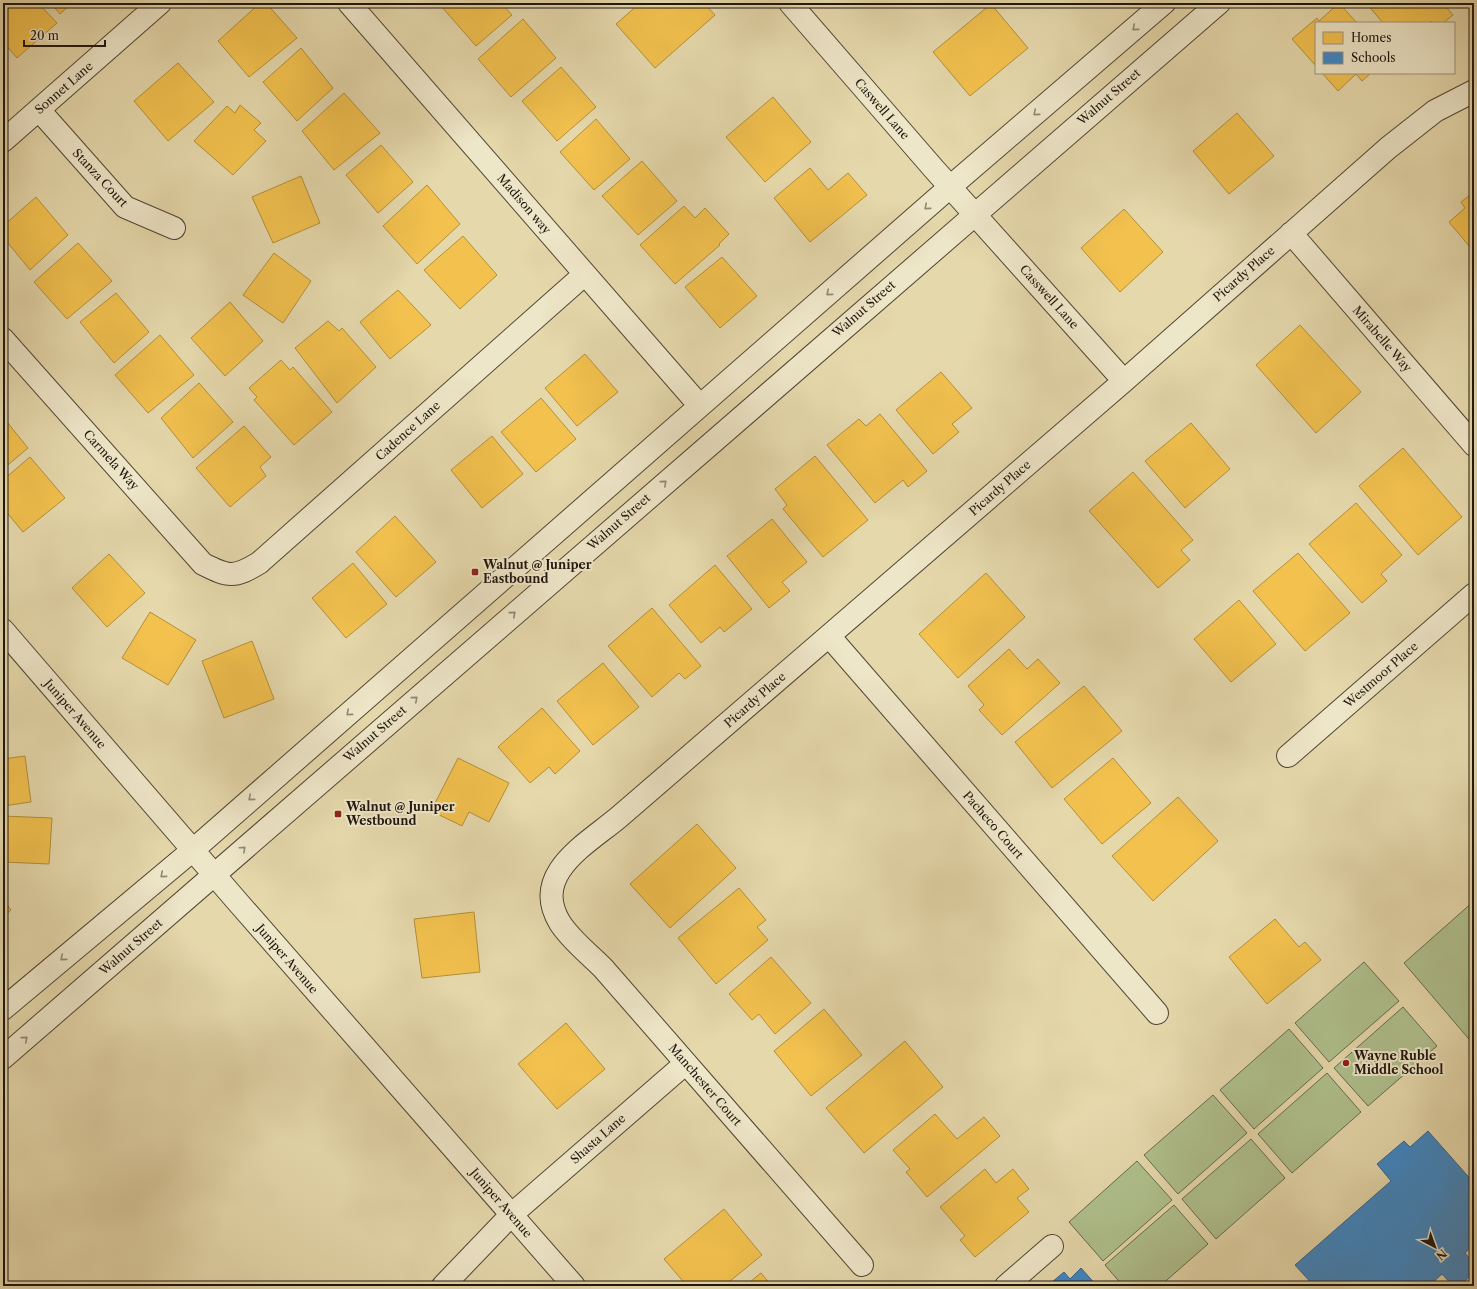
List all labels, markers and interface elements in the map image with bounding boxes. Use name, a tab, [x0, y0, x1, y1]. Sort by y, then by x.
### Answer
scale bar	[24, 22, 105, 48]
legend	[1315, 22, 1455, 74]
one-way arrow	[1132, 24, 1139, 31]
text: 20 m	[30, 28, 59, 43]
text: Homes	[1351, 30, 1391, 45]
text: Schools	[1351, 50, 1396, 65]
street label: Sonnet Lane	[32, 58, 96, 117]
street label: Walnut Street	[1073, 65, 1144, 129]
street label: Caswell Lane	[852, 75, 913, 142]
one-way arrow	[1034, 109, 1041, 116]
street label: Stanza Court	[70, 145, 132, 210]
street label: Madison way	[494, 171, 555, 237]
one-way arrow	[924, 203, 932, 210]
street label: Picardy Place	[1210, 243, 1278, 304]
street label: Casswell Lane	[1017, 262, 1082, 332]
street label: Walnut Street	[828, 277, 899, 341]
one-way arrow	[826, 288, 834, 295]
street label: Mirabelle Way	[1350, 303, 1415, 375]
street label: Cadence Lane	[372, 398, 443, 464]
street label: Carmela Way	[80, 426, 143, 493]
street label: Picardy Place	[966, 457, 1034, 518]
one-way arrow	[659, 480, 667, 488]
street label: Walnut Street	[583, 490, 654, 554]
place label: Walnut @ Juniper Eastbound	[482, 557, 592, 586]
marker: Walnut @ Juniper Eastbound	[470, 567, 480, 577]
one-way arrow	[508, 612, 516, 619]
street label: Westmoor Place	[1340, 638, 1421, 711]
street label: Picardy Place	[721, 669, 789, 730]
street label: Juniper Avenue	[40, 674, 110, 752]
one-way arrow	[410, 697, 418, 704]
street label: Walnut Street	[339, 702, 410, 766]
one-way arrow	[346, 708, 353, 715]
street label: Pacheco Court	[960, 788, 1027, 862]
one-way arrow	[248, 794, 256, 801]
place label: Walnut @ Juniper Westbound	[345, 799, 455, 828]
marker: Walnut @ Juniper Westbound	[333, 809, 343, 819]
one-way arrow	[238, 846, 246, 854]
one-way arrow	[160, 870, 168, 877]
street label: Walnut Street	[95, 915, 166, 979]
street label: Juniper Avenue	[252, 919, 322, 997]
one-way arrow	[61, 954, 68, 961]
one-way arrow	[20, 1036, 28, 1043]
street label: Manchester Court	[666, 1041, 746, 1129]
place label: Wayne Ruble Middle School	[1353, 1048, 1443, 1077]
marker: Wayne Ruble Middle School	[1341, 1058, 1351, 1068]
street label: Shasta Lane	[567, 1110, 629, 1167]
street label: Juniper Avenue	[466, 1163, 536, 1241]
north arrow	[1415, 1227, 1455, 1267]
text: N	[1433, 1246, 1450, 1263]

